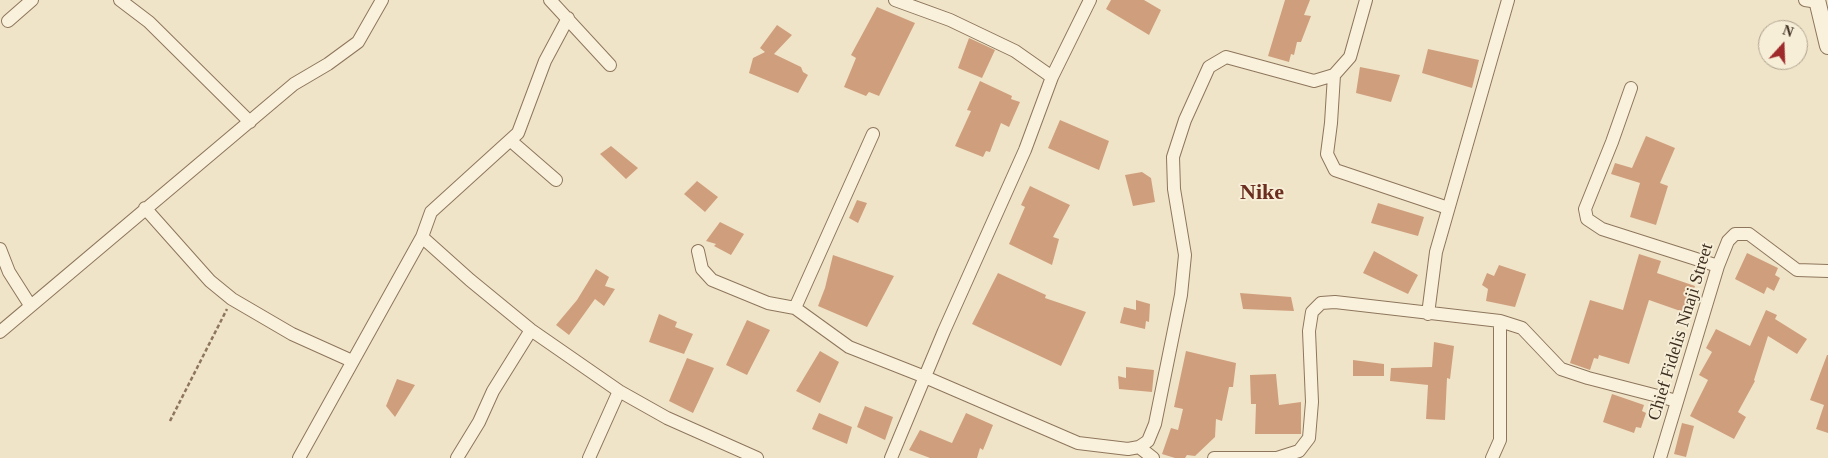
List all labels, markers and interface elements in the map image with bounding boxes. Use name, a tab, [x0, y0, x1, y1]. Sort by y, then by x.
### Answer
north arrow	[1758, 20, 1808, 70]
text: N	[1781, 23, 1795, 40]
district label: Nike	[1240, 180, 1284, 206]
street label: Chief Fidelis Nnaji Street	[1644, 241, 1718, 423]

